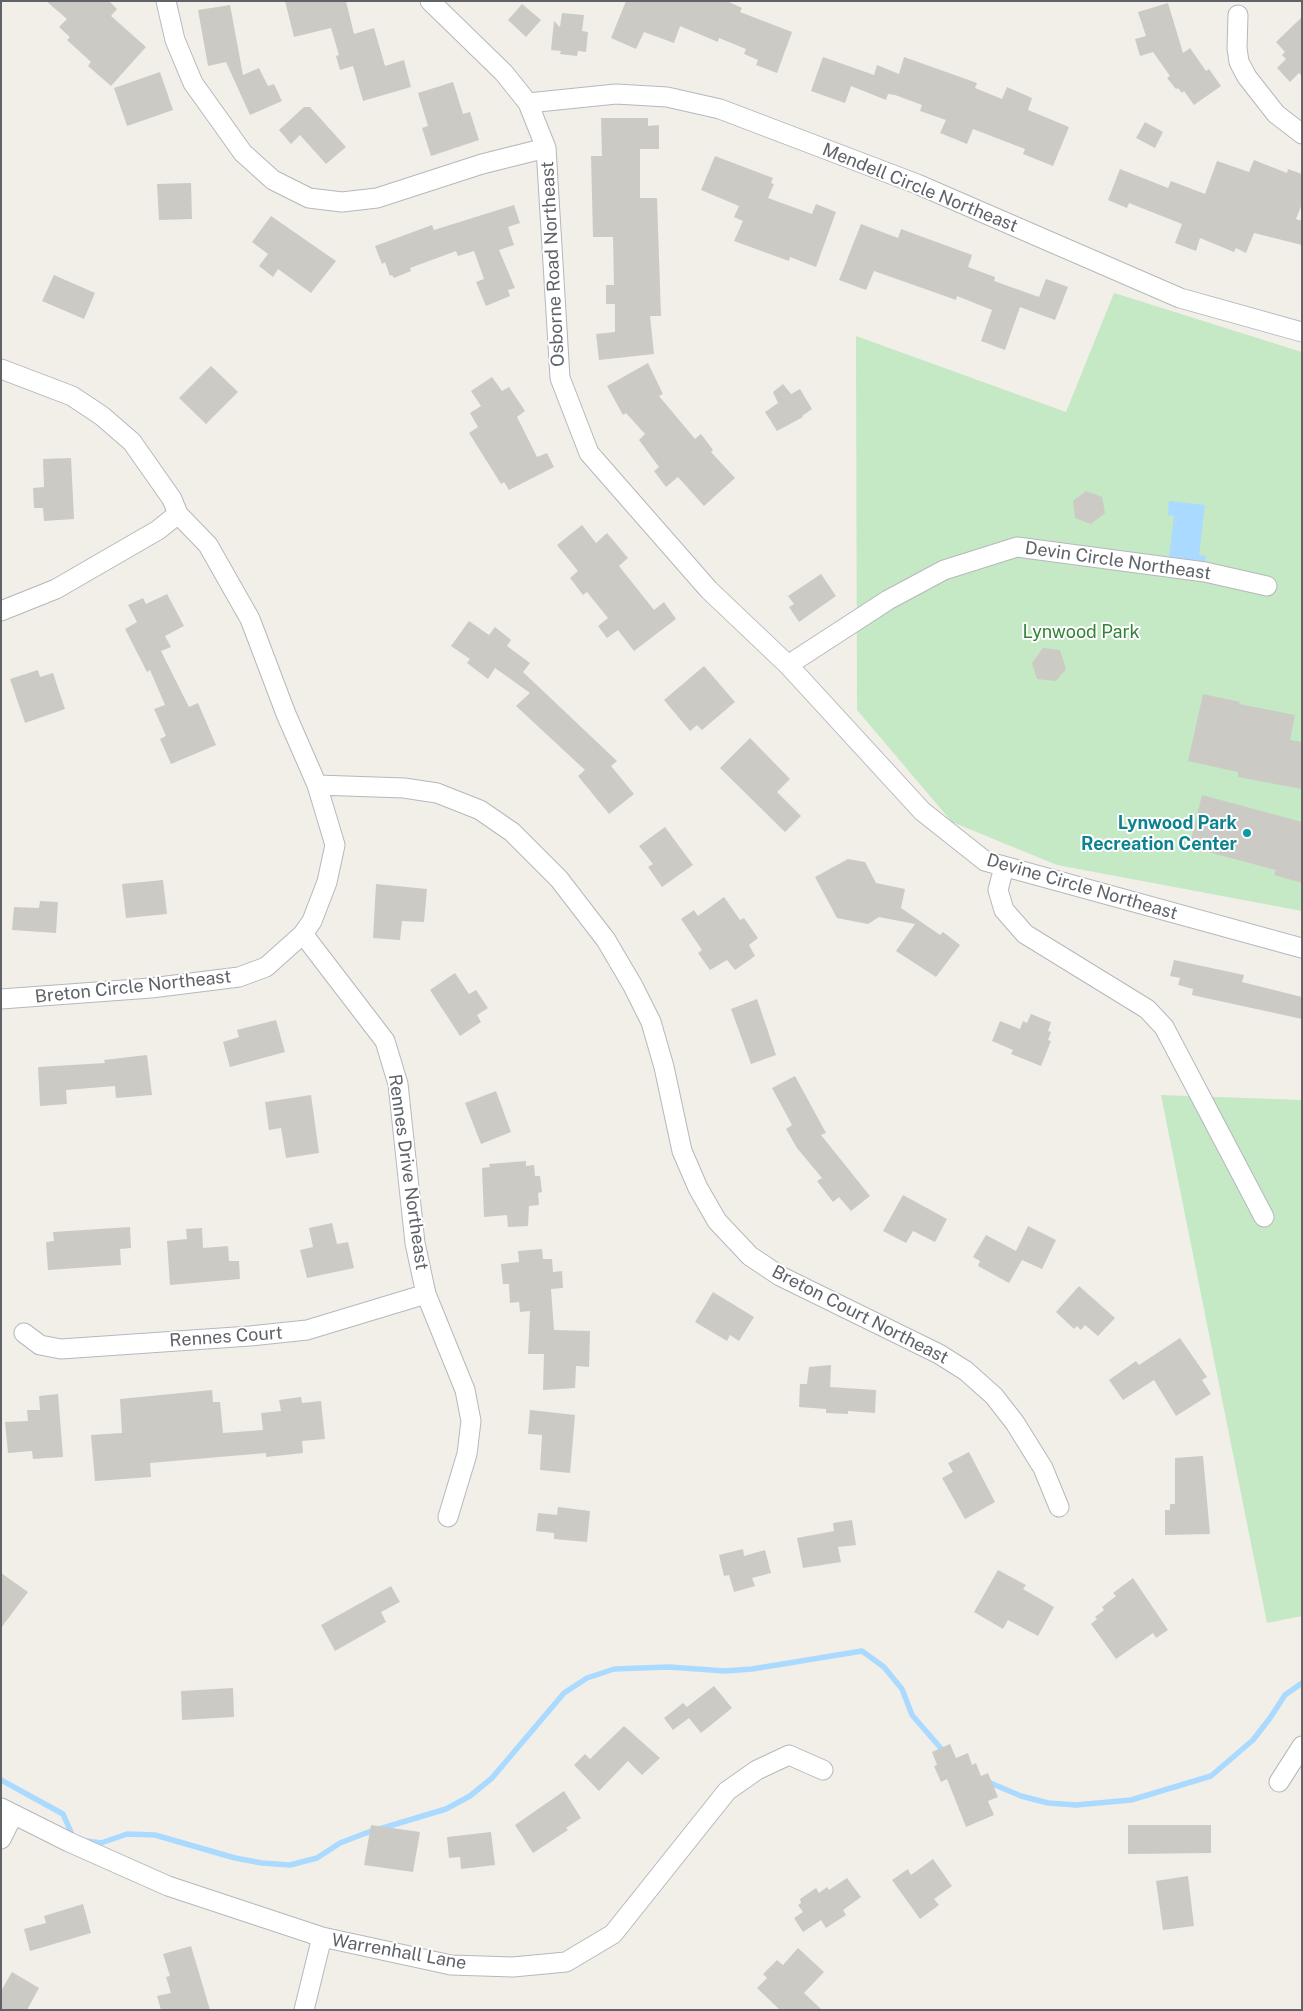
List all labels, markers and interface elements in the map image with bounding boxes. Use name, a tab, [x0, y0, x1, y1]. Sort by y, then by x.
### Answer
street label: Mendell Circle Northeast	[819, 139, 1021, 237]
street label: Osborne Road Northeast	[537, 161, 569, 367]
street label: Devin Circle Northeast	[1024, 537, 1212, 585]
park label: Lynwood Park	[1022, 621, 1140, 643]
place label: Lynwood Park Recreation Center	[1081, 812, 1237, 854]
marker: Lynwood Park Recreation Center	[1241, 827, 1253, 839]
street label: Devine Circle Northeast	[984, 849, 1180, 925]
street label: Breton Circle Northeast	[34, 966, 232, 1008]
street label: Rennes Drive Northeast	[384, 1073, 432, 1271]
street label: Breton Court Northeast	[768, 1261, 952, 1369]
street label: Rennes Court	[169, 1322, 283, 1352]
street label: Warrenhall Lane	[330, 1929, 468, 1975]

